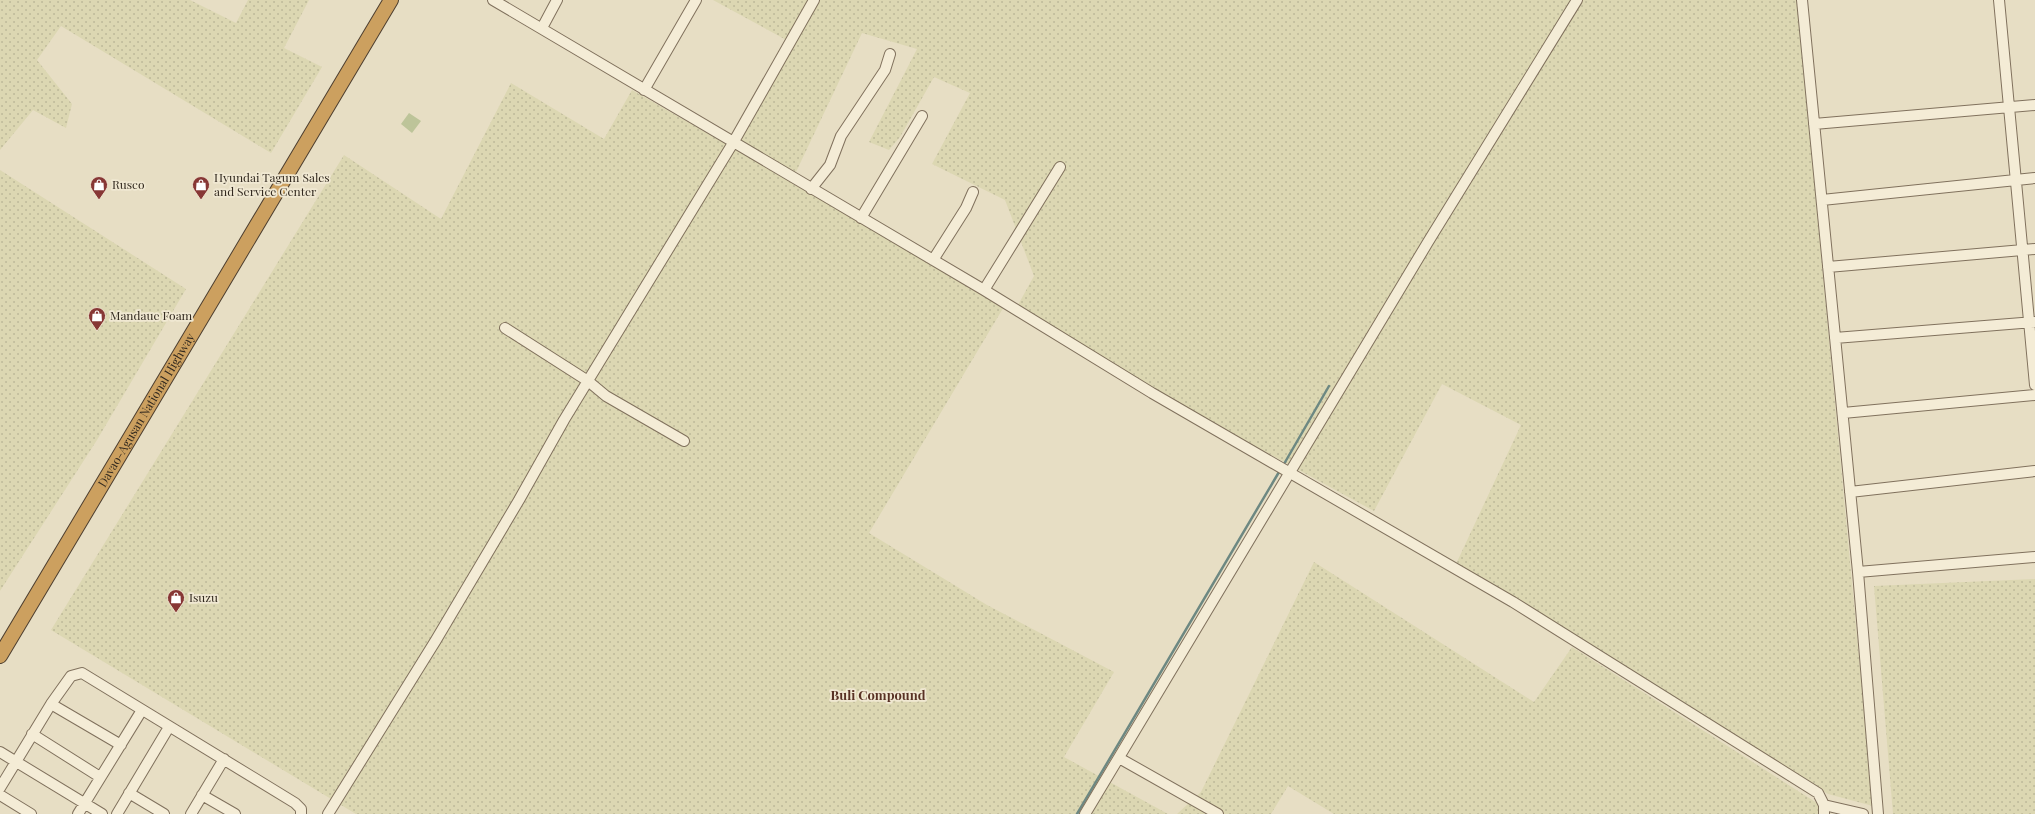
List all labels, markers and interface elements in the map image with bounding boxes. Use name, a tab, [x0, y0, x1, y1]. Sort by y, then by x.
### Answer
place label: Hyundai Tagum Sales and Service Center	[214, 169, 330, 199]
shop icon: Rusco	[89, 175, 109, 200]
shop icon: Hyundai Tagum Sales and Service Center	[191, 175, 211, 200]
place label: Rusco	[112, 176, 145, 192]
shop icon: Mandaue Foam	[87, 306, 107, 331]
place label: Mandaue Foam	[110, 307, 193, 323]
street label: Davao-Agusan National Highway	[93, 330, 198, 490]
shop icon: Isuzu	[166, 588, 186, 613]
place label: Isuzu	[189, 589, 218, 605]
district label: Buli Compound	[831, 686, 926, 703]

